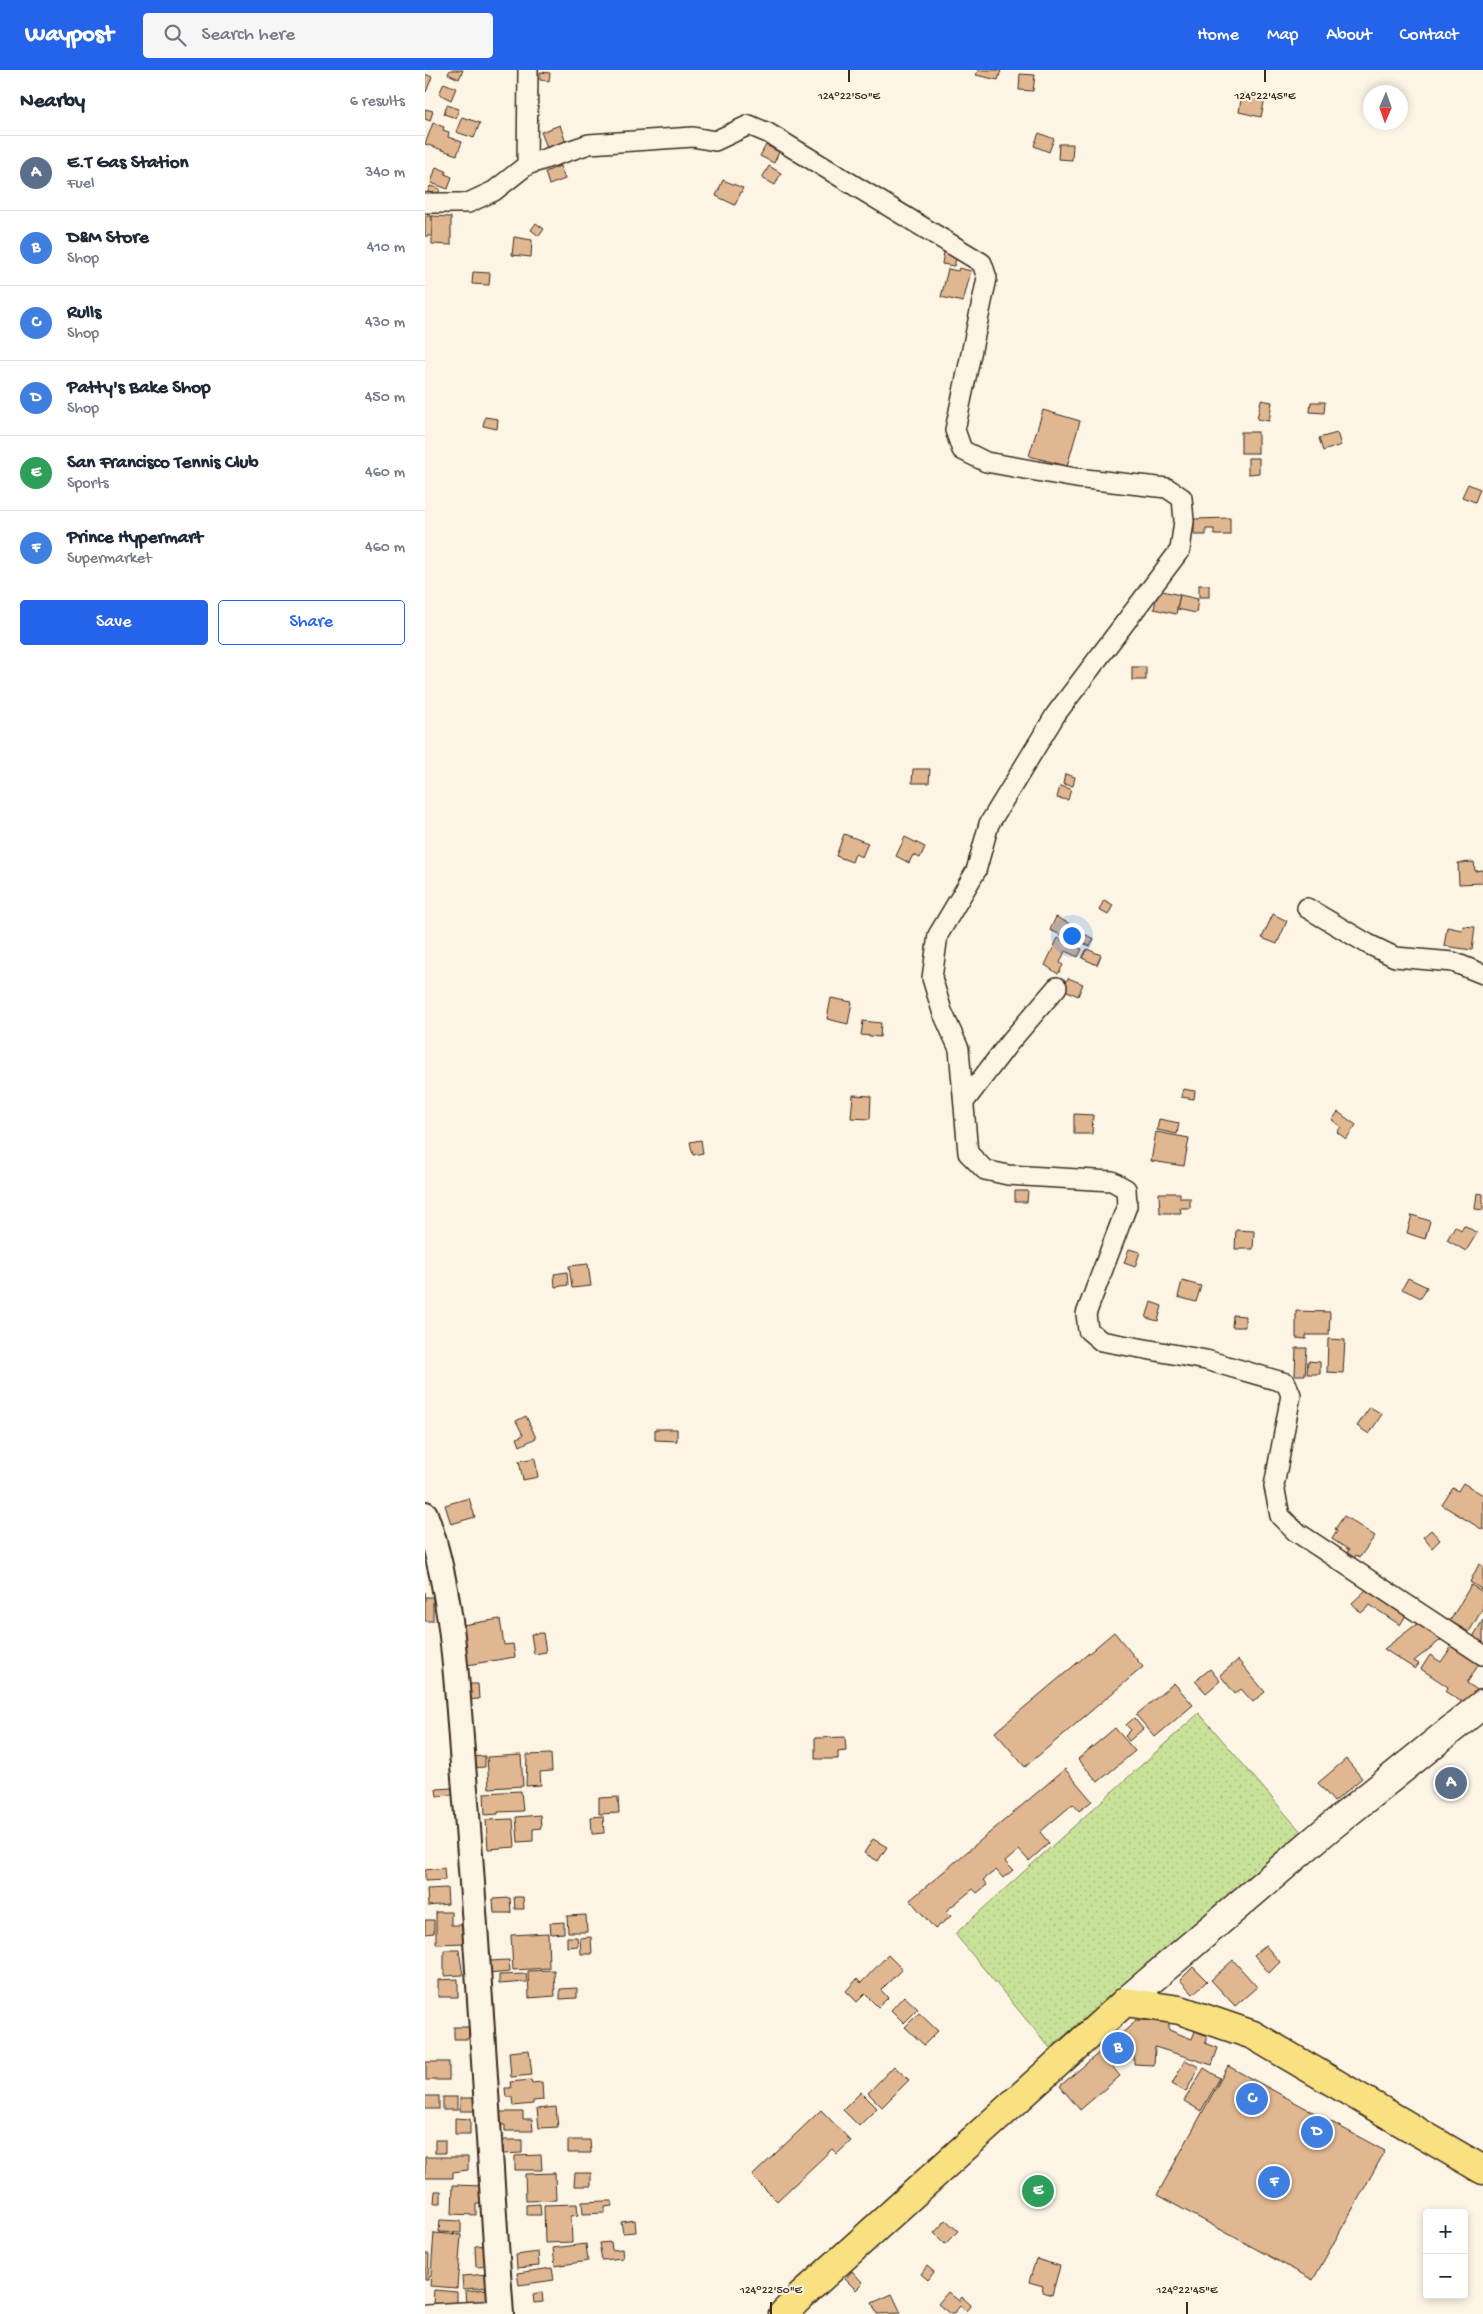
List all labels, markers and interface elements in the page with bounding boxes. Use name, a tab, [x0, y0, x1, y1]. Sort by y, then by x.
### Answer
search box	[143, 13, 493, 58]
text: Waypost	[25, 21, 113, 50]
icon: search	[161, 21, 189, 49]
text: Search here	[201, 24, 295, 47]
text: Home	[1197, 25, 1239, 46]
text: Map	[1267, 25, 1298, 46]
text: About	[1326, 25, 1372, 46]
text: Contact	[1400, 25, 1458, 46]
north arrow	[1363, 85, 1408, 130]
text: Nearby	[20, 90, 85, 115]
text: 124°22'50"E	[817, 90, 881, 104]
text: 124°22'45"E	[1233, 90, 1296, 104]
text: 6 results	[350, 93, 405, 112]
text: E.T Gas Station	[67, 152, 189, 175]
text: A	[31, 164, 41, 183]
text: 340 m	[365, 164, 405, 183]
text: Fuel	[67, 175, 94, 194]
text: D&M Store	[67, 227, 149, 250]
text: B	[32, 239, 40, 258]
text: 410 m	[367, 239, 405, 258]
text: Shop	[67, 250, 99, 269]
text: Rulls	[67, 302, 101, 325]
text: C	[32, 314, 40, 333]
text: 430 m	[365, 314, 405, 333]
text: Shop	[67, 325, 99, 344]
text: Patty's Bake Shop	[67, 377, 210, 400]
text: D	[31, 389, 41, 408]
text: 450 m	[365, 389, 405, 408]
text: Shop	[67, 400, 99, 419]
text: San Francisco Tennis Club	[67, 452, 259, 475]
text: E	[31, 464, 41, 483]
text: 460 m	[365, 464, 405, 483]
text: Sports	[67, 475, 109, 494]
text: Prince Hypermart	[67, 527, 203, 550]
text: F	[32, 539, 40, 558]
text: 460 m	[365, 539, 405, 558]
text: Supermarket	[67, 550, 152, 569]
button: Save	[20, 600, 208, 645]
button: Share	[218, 600, 405, 645]
your location	[1059, 923, 1085, 949]
pin: A	[1435, 1764, 1467, 1802]
pin: B	[1102, 2029, 1134, 2067]
pin: C	[1236, 2080, 1268, 2118]
pin: D	[1301, 2113, 1333, 2151]
pin: F	[1258, 2163, 1290, 2201]
pin: E	[1022, 2172, 1054, 2210]
map controls	[1423, 2209, 1468, 2299]
button: +	[1423, 2209, 1468, 2254]
button: −	[1423, 2254, 1468, 2299]
text: 124°22'50"E	[739, 2284, 803, 2298]
text: 124°22'45"E	[1155, 2284, 1218, 2298]

